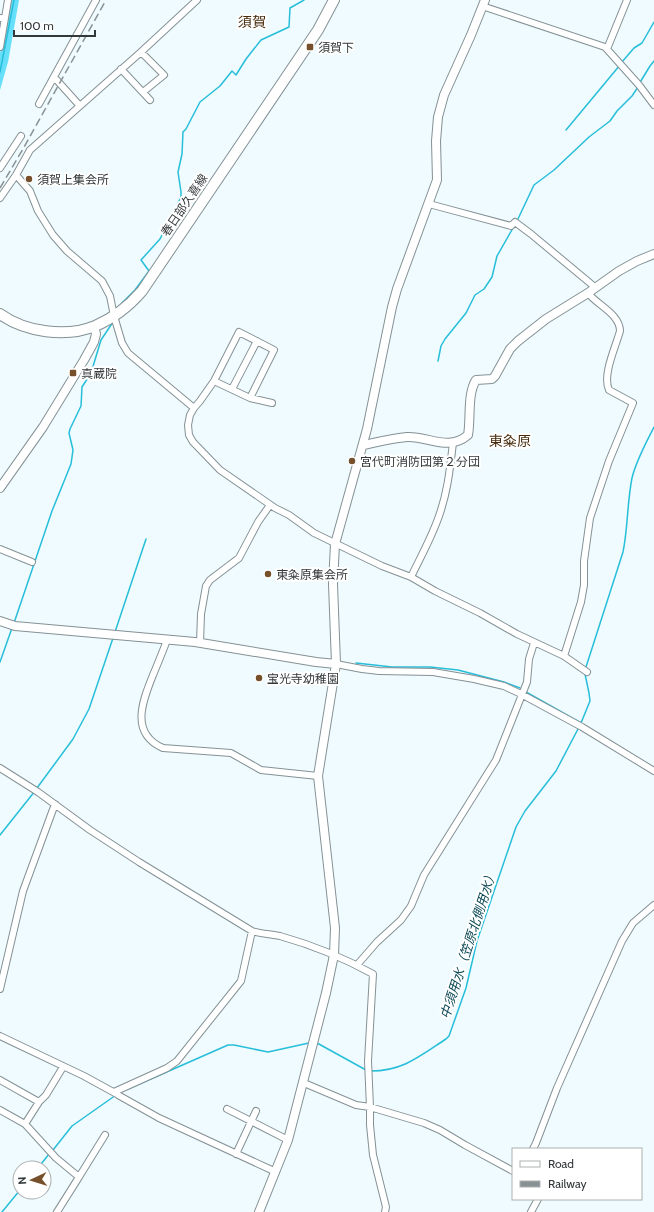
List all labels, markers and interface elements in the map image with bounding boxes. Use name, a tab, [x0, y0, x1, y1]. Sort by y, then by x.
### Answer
scale bar	[14, 12, 95, 38]
district label: 須賀	[238, 13, 266, 31]
text: 100 m	[20, 18, 54, 33]
place label: 須賀下	[318, 40, 354, 55]
marker: 須賀下	[305, 42, 315, 52]
street label: 春日部久喜線	[158, 171, 210, 239]
place label: 須賀上集会所	[37, 172, 109, 187]
marker: 須賀上集会所	[24, 174, 34, 184]
place label: 真蔵院	[81, 366, 117, 381]
marker: 真蔵院	[68, 368, 78, 378]
district label: 東粂原	[489, 432, 531, 450]
place label: 宮代町消防団第２分団	[360, 454, 480, 469]
marker: 宮代町消防団第２分団	[347, 456, 357, 466]
place label: 東粂原集会所	[276, 567, 348, 582]
marker: 東粂原集会所	[263, 569, 273, 579]
place label: 宝光寺幼稚園	[267, 671, 339, 686]
marker: 宝光寺幼稚園	[254, 673, 264, 683]
water label: 中須用水（笠原北側用水）	[436, 867, 500, 1021]
legend	[512, 1148, 642, 1200]
text: Road	[548, 1156, 574, 1171]
north arrow	[12, 1160, 52, 1200]
text: N	[15, 1176, 29, 1185]
text: Railway	[548, 1176, 586, 1191]

